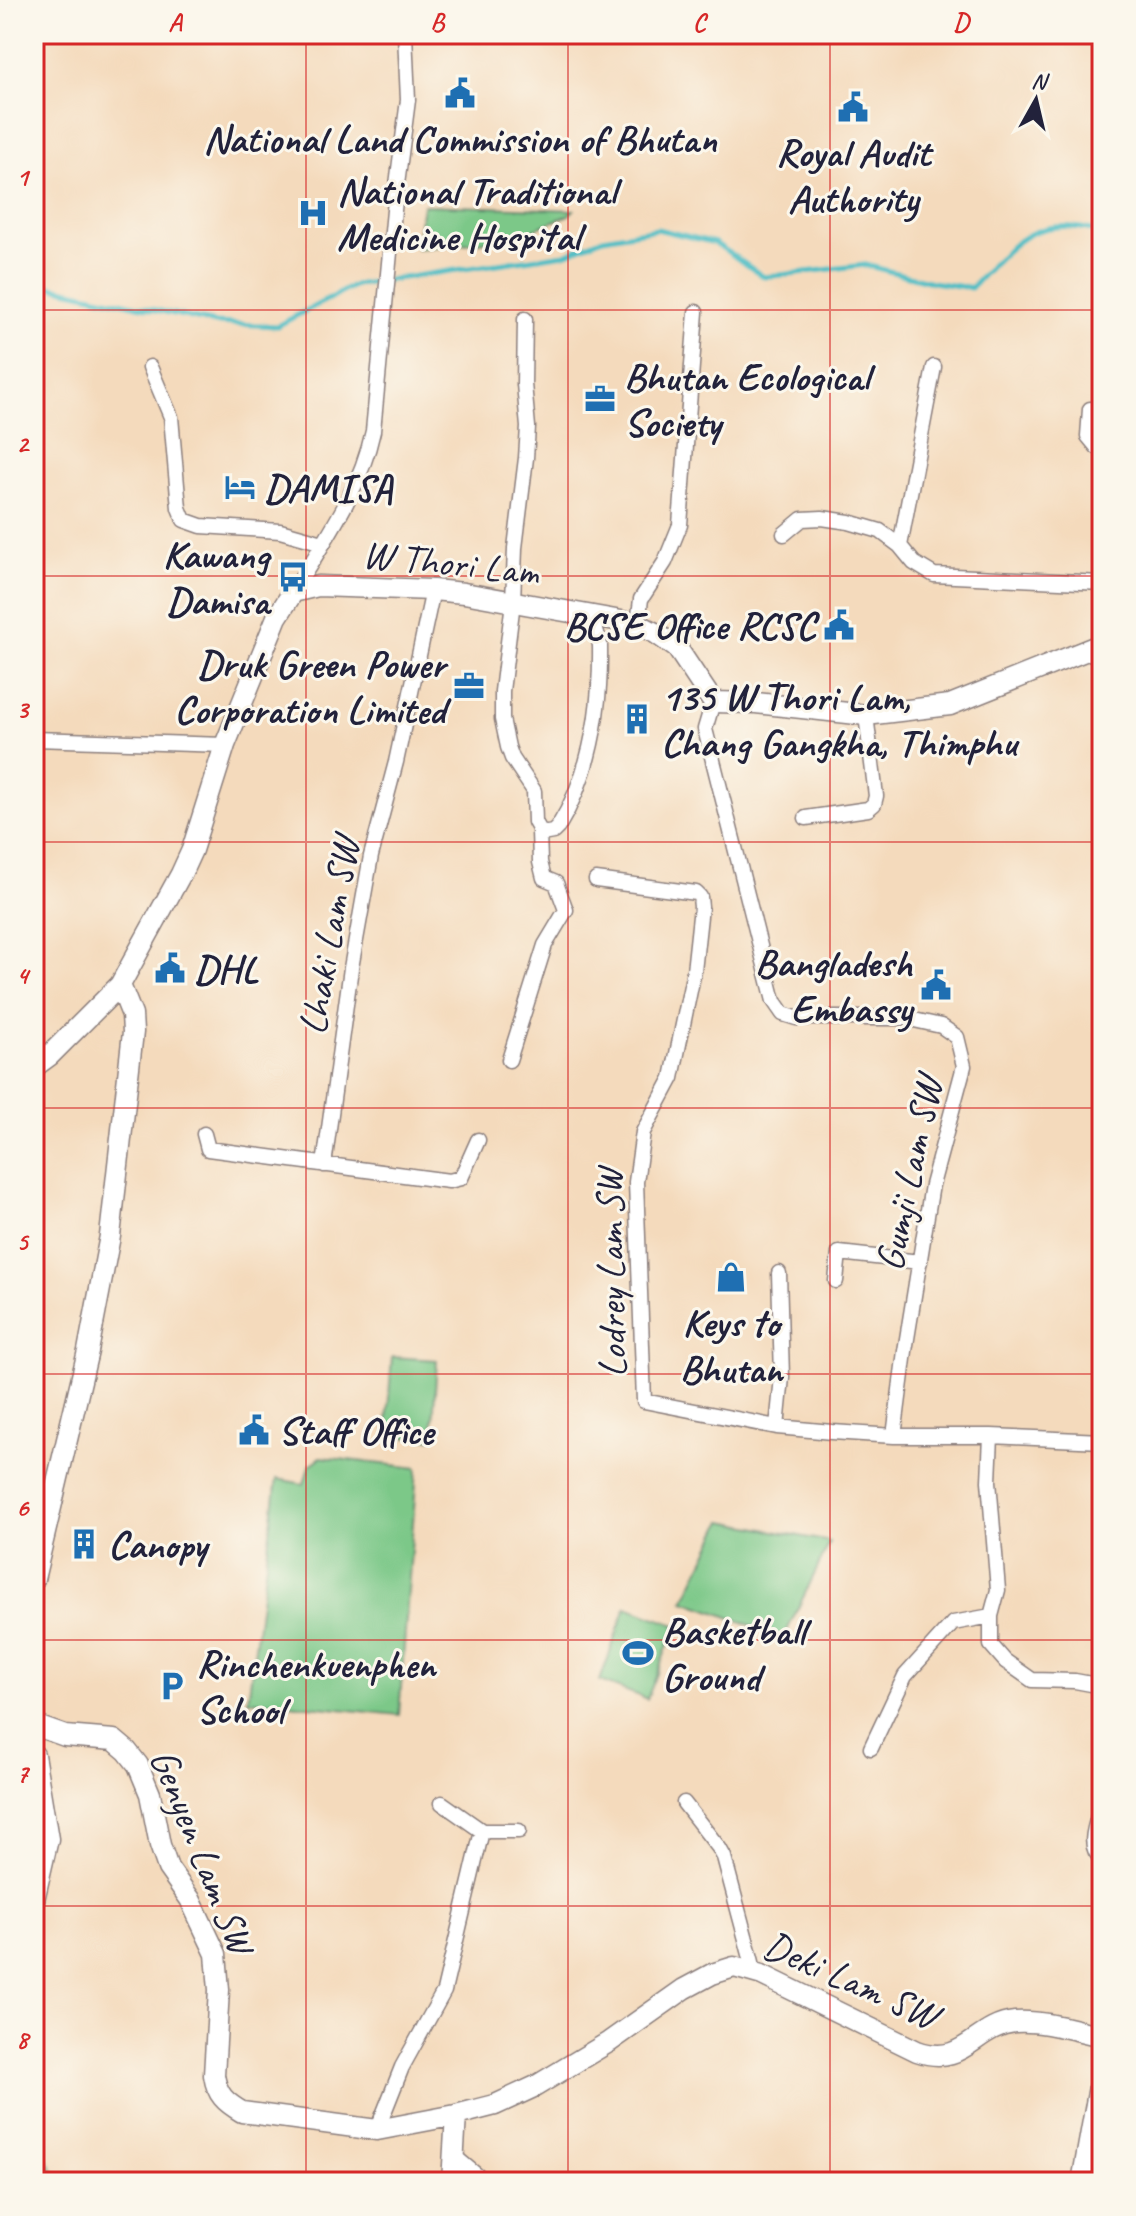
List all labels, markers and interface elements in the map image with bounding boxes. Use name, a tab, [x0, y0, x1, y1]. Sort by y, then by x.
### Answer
text: A	[168, 6, 183, 39]
text: B	[430, 6, 446, 39]
text: C	[693, 6, 709, 39]
text: D	[953, 6, 971, 39]
north arrow	[996, 60, 1076, 140]
text: N	[1030, 66, 1051, 96]
public building icon: National Land Commission of Bhutan	[443, 76, 477, 110]
public building icon: Royal Audit Authority	[836, 90, 870, 124]
place label: National Land Commission of Bhutan	[203, 114, 717, 164]
place label: Royal Audit Authority	[776, 128, 934, 224]
text: 1	[16, 161, 31, 194]
place label: National Traditional Medicine Hospital	[337, 166, 623, 262]
hospital icon: National Traditional Medicine Hospital	[296, 196, 330, 230]
place label: Bhutan Ecological Society	[624, 352, 876, 448]
office icon: Bhutan Ecological Society	[583, 382, 617, 416]
text: 2	[16, 427, 30, 460]
place label: DAMISA	[264, 463, 394, 513]
hotel icon: DAMISA	[223, 470, 257, 504]
street label: W Thori Lam	[360, 529, 543, 597]
place label: Kawang Damisa	[163, 530, 272, 626]
bus stop icon: Kawang Damisa	[276, 560, 310, 594]
place label: BCSE Office RCSC	[564, 601, 820, 651]
public building icon: BCSE Office RCSC	[822, 608, 856, 642]
place label: Druk Green Power Corporation Limited	[174, 639, 452, 735]
office icon: Druk Green Power Corporation Limited	[452, 669, 486, 703]
place label: 135 W Thori Lam, Chang Gangkha, Thimphu	[661, 672, 1020, 768]
text: 3	[16, 693, 30, 726]
building icon: 135 W Thori Lam, Chang Gangkha, Thimphu	[620, 702, 654, 736]
street label: Lhaki Lam SW	[287, 827, 372, 1038]
place label: Bangladesh Embassy	[755, 938, 915, 1034]
place label: DHL	[194, 944, 259, 994]
public building icon: DHL	[153, 951, 187, 985]
text: 4	[16, 959, 31, 992]
public building icon: Bangladesh Embassy	[919, 968, 953, 1002]
street label: Gumji Lam SW	[864, 1066, 955, 1275]
street label: Lodrey Lam SW	[584, 1164, 638, 1378]
text: 5	[16, 1225, 30, 1258]
shop icon: Keys to Bhutan	[714, 1260, 748, 1294]
place label: Keys to Bhutan	[680, 1298, 785, 1394]
place label: Staff Office	[278, 1406, 436, 1456]
public building icon: Staff Office	[237, 1413, 271, 1447]
text: 6	[16, 1491, 30, 1524]
place label: Canopy	[108, 1520, 211, 1570]
building icon: Canopy	[67, 1527, 101, 1561]
place label: Basketball Ground	[662, 1606, 812, 1702]
sports icon: Basketball Ground	[621, 1636, 655, 1670]
place label: Rinchenkuenphen School	[196, 1639, 438, 1735]
parking icon: Rinchenkuenphen School	[155, 1669, 189, 1703]
street label: Genyen Lam SW	[138, 1742, 267, 1965]
text: 7	[16, 1757, 30, 1790]
street label: Deki Lam SW	[756, 1920, 951, 2043]
text: 8	[16, 2023, 31, 2056]

